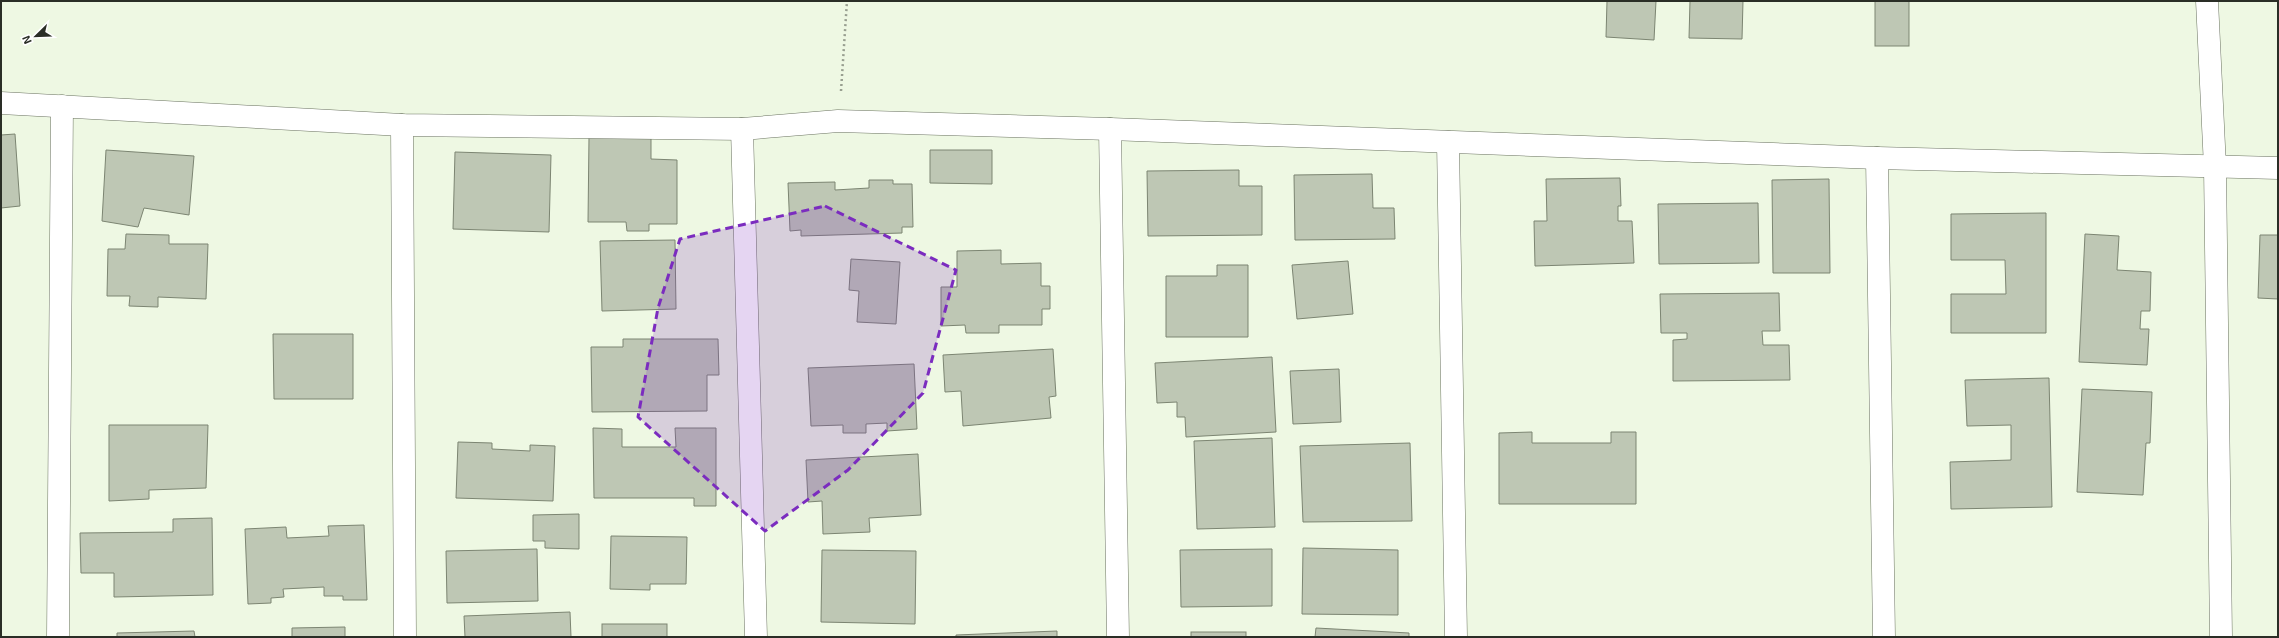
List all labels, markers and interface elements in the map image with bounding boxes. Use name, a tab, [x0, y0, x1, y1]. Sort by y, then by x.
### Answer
north arrow	[16, 16, 56, 56]
text: N	[19, 34, 34, 46]

